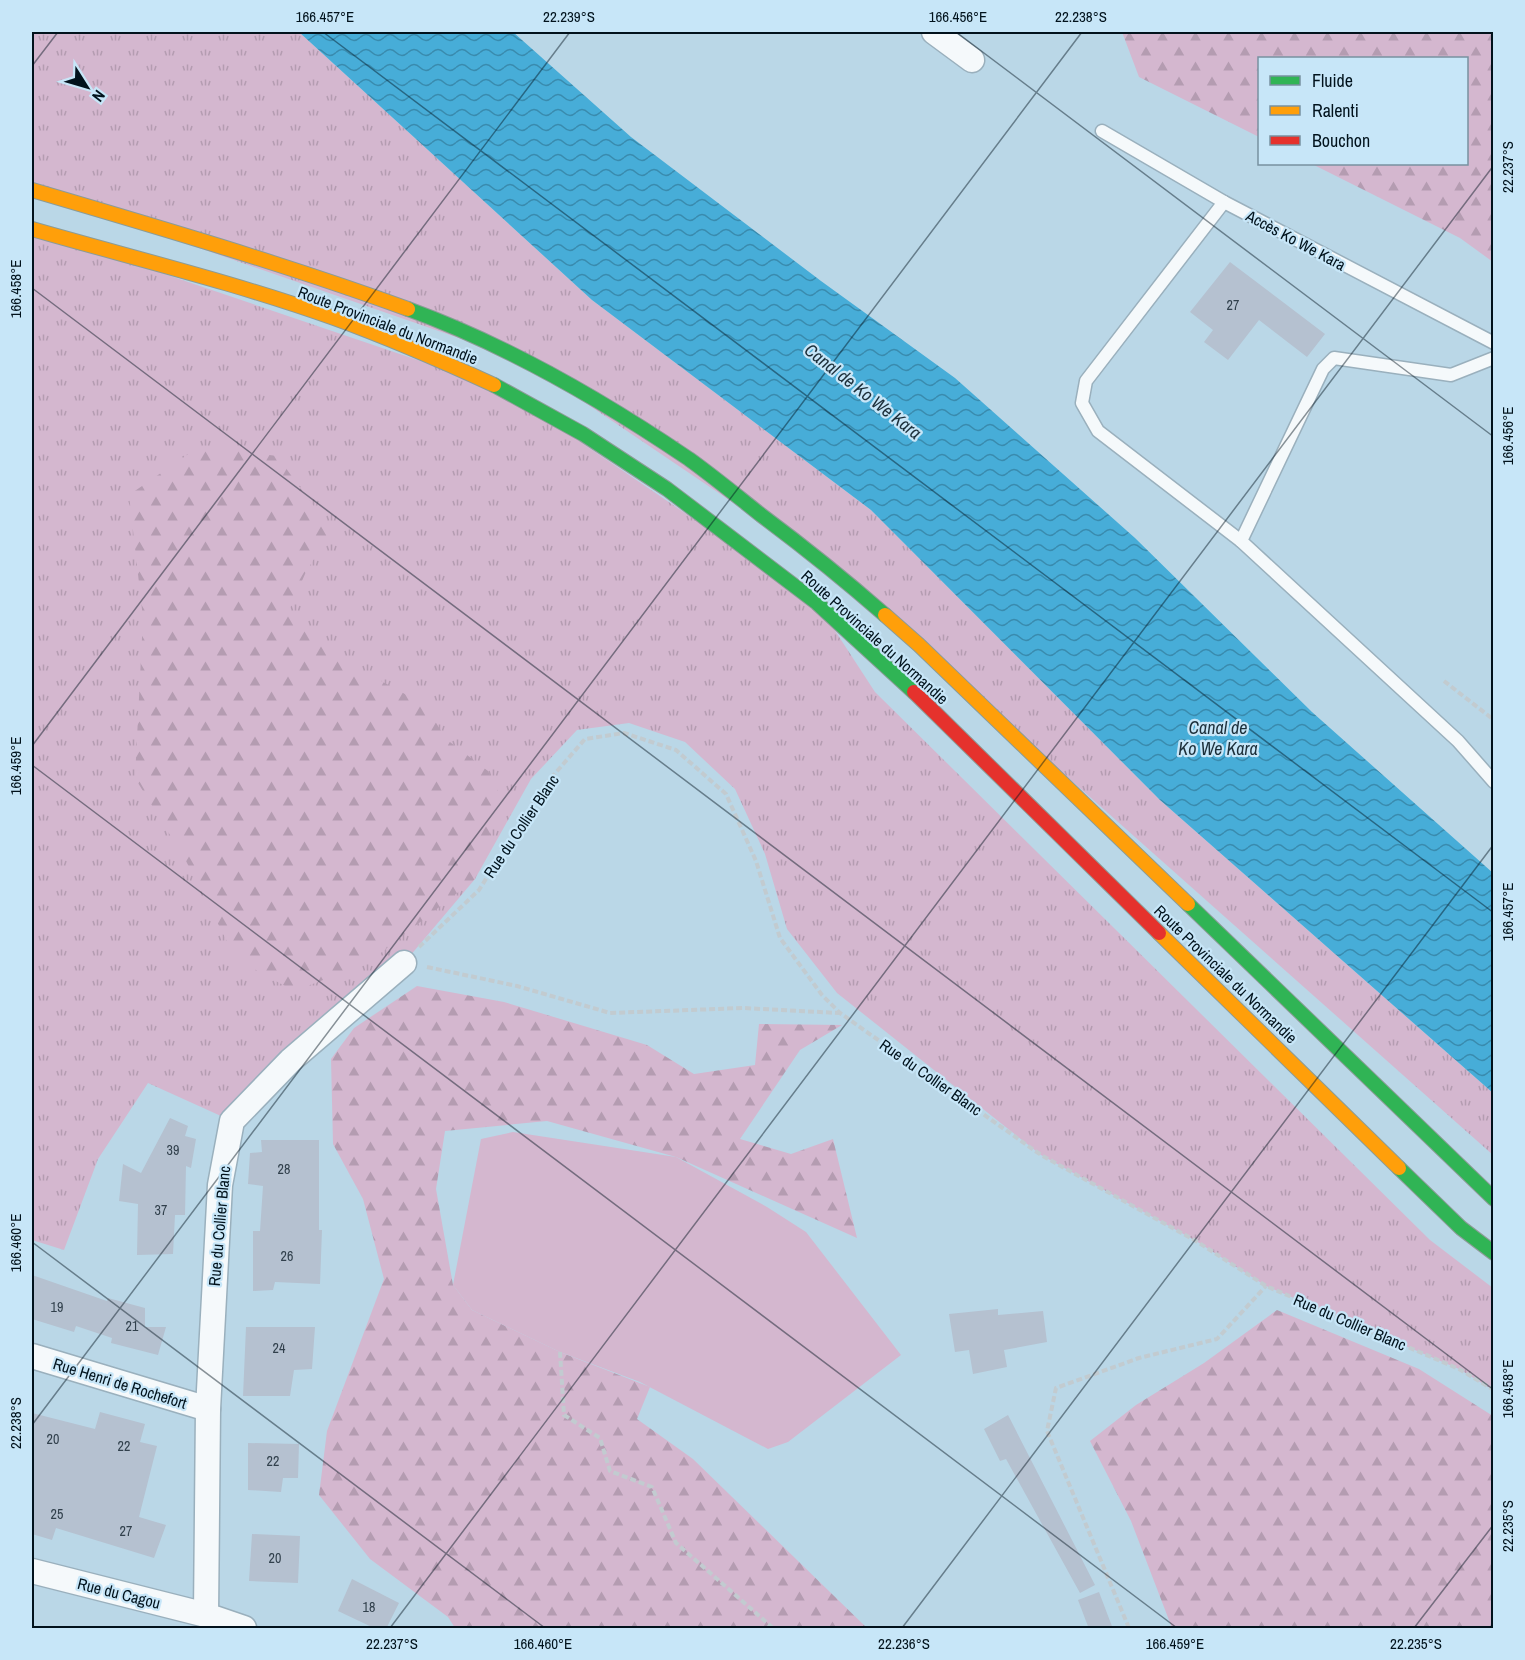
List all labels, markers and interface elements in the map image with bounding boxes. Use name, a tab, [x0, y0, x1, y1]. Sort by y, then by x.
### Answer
text: 166.457°E	[296, 6, 354, 27]
text: 22.239°S	[543, 6, 595, 27]
text: 166.456°E	[929, 6, 987, 27]
text: 22.238°S	[1055, 6, 1107, 27]
north arrow	[57, 57, 117, 117]
legend	[1258, 57, 1468, 165]
text: Fluide	[1312, 68, 1353, 93]
text: N	[87, 86, 111, 106]
text: Ralenti	[1312, 98, 1359, 123]
text: Bouchon	[1312, 128, 1370, 153]
text: 22.237°S	[1497, 141, 1518, 193]
street label: Accès Ko We Kara	[1241, 204, 1350, 276]
text: 166.458°E	[5, 260, 26, 318]
street label: Route Provinciale du Normandie	[295, 280, 481, 370]
house number: 27	[1227, 296, 1239, 314]
water label: Canal de Ko We Kara	[799, 337, 927, 445]
text: 166.456°E	[1497, 407, 1518, 465]
street label: Route Provinciale du Normandie	[797, 565, 953, 709]
water label: Canal de Ko We Kara	[1178, 715, 1258, 761]
text: 166.459°E	[5, 737, 26, 795]
street label: Rue du Collier Blanc	[478, 770, 564, 882]
text: 166.457°E	[1497, 883, 1518, 941]
street label: Route Provinciale du Normandie	[1150, 900, 1302, 1048]
street label: Rue du Collier Blanc	[875, 1033, 987, 1121]
house number: 39	[167, 1141, 179, 1159]
house number: 28	[278, 1160, 290, 1178]
street label: Rue du Collier Blanc	[203, 1165, 235, 1287]
house number: 37	[155, 1201, 167, 1219]
text: 166.460°E	[5, 1214, 26, 1272]
house number: 26	[281, 1247, 293, 1265]
street label: Rue du Collier Blanc	[1290, 1288, 1410, 1356]
house number: 19	[51, 1298, 63, 1316]
house number: 21	[126, 1317, 139, 1335]
house number: 24	[273, 1339, 286, 1357]
street label: Rue Henri de Rochefort	[51, 1352, 190, 1414]
text: 166.458°E	[1497, 1360, 1518, 1418]
text: 22.238°S	[5, 1397, 26, 1449]
house number: 20	[47, 1430, 59, 1448]
house number: 22	[118, 1437, 130, 1455]
house number: 22	[267, 1452, 279, 1470]
text: 22.235°S	[1497, 1500, 1518, 1552]
house number: 25	[51, 1505, 63, 1523]
house number: 27	[120, 1522, 132, 1540]
house number: 20	[269, 1549, 281, 1567]
street label: Rue du Cagou	[75, 1572, 163, 1614]
house number: 18	[363, 1598, 375, 1616]
text: 22.237°S	[366, 1633, 418, 1654]
text: 166.460°E	[514, 1633, 572, 1654]
text: 22.236°S	[878, 1633, 930, 1654]
text: 166.459°E	[1146, 1633, 1204, 1654]
text: 22.235°S	[1390, 1633, 1442, 1654]

